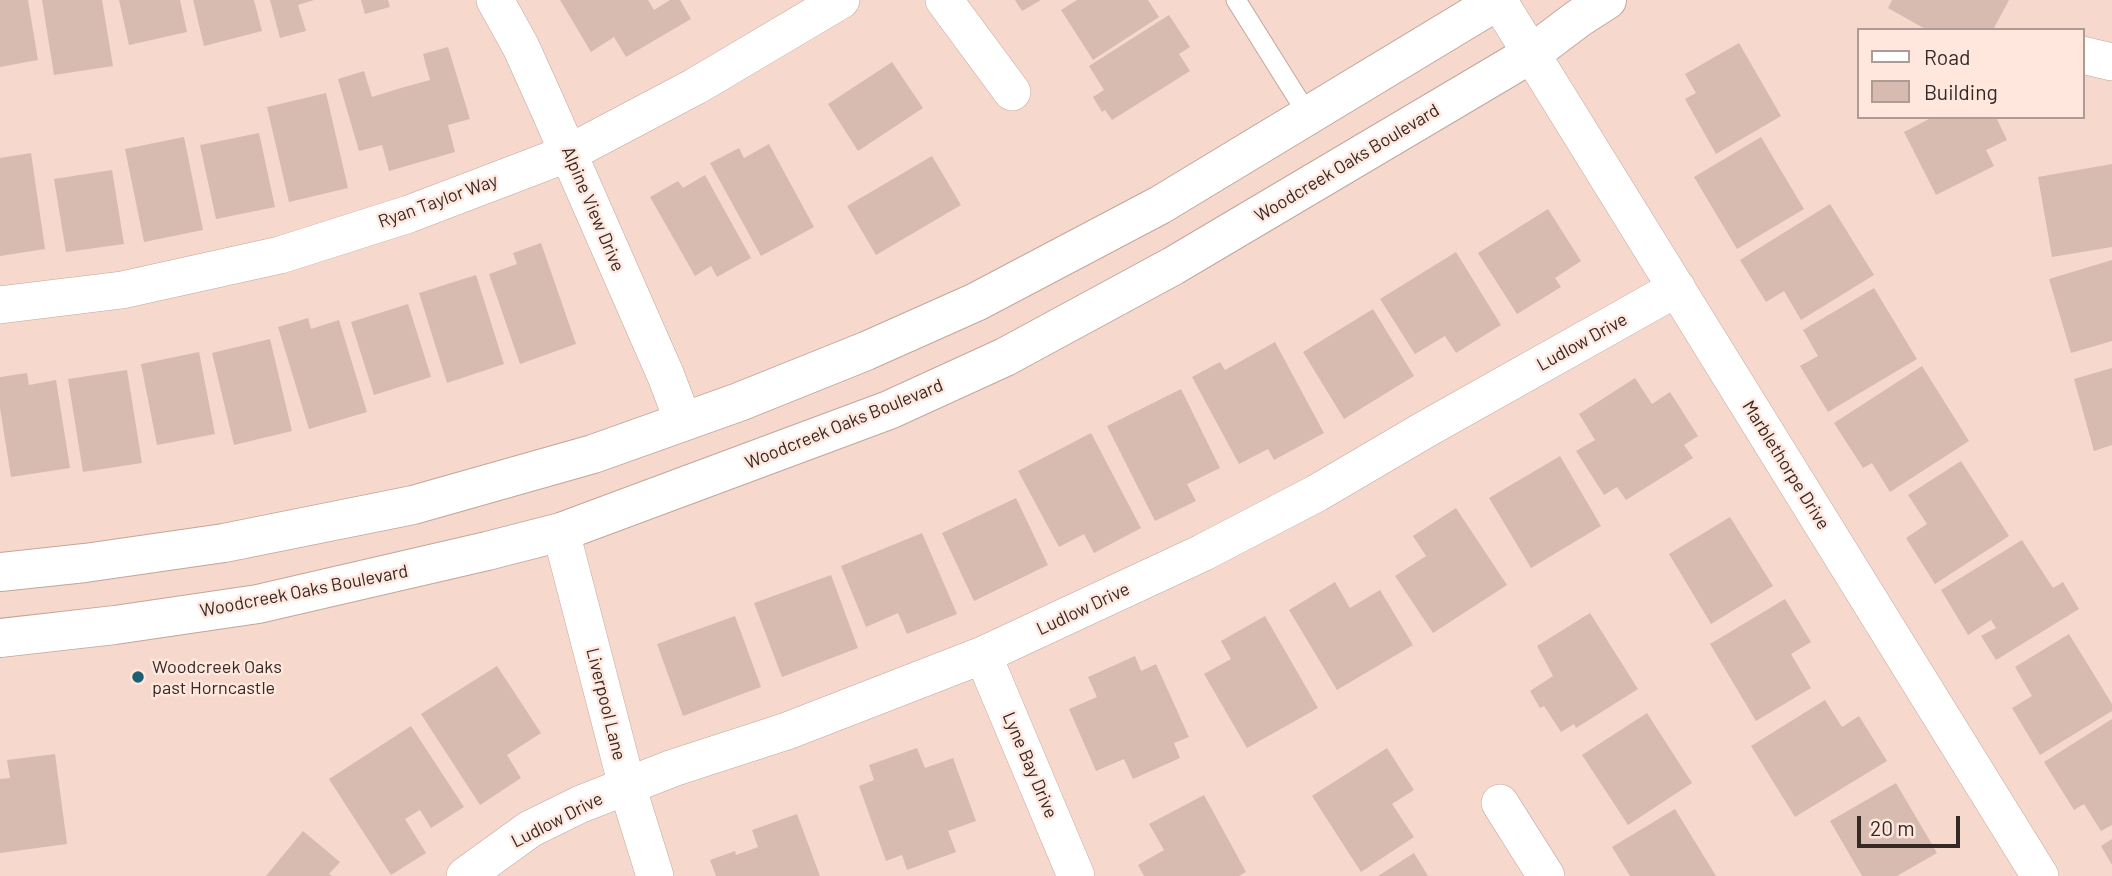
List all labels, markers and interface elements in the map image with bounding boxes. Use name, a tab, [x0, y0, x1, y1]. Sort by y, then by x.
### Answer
legend	[1856, 28, 2084, 119]
text: Road	[1924, 44, 1970, 69]
text: Building	[1924, 79, 1998, 104]
street label: Woodcreek Oaks Boulevard	[1251, 99, 1443, 227]
street label: Alpine View Drive	[557, 143, 629, 275]
street label: Ryan Taylor Way	[375, 169, 501, 233]
street label: Ludlow Drive	[1533, 308, 1631, 376]
street label: Woodcreek Oaks Boulevard	[742, 374, 946, 474]
street label: Marblethorpe Drive	[1738, 397, 1834, 533]
street label: Woodcreek Oaks Boulevard	[198, 560, 410, 622]
street label: Ludlow Drive	[1033, 578, 1133, 640]
street label: Liverpool Lane	[582, 646, 630, 762]
place label: Woodcreek Oaks past Horncastle	[152, 656, 282, 698]
marker: Woodcreek Oaks past Horncastle	[130, 669, 146, 685]
street label: Lyne Bay Drive	[998, 709, 1062, 821]
street label: Ludlow Drive	[508, 788, 606, 852]
scale bar	[1860, 802, 1963, 846]
text: 20 m	[1870, 815, 1915, 840]

